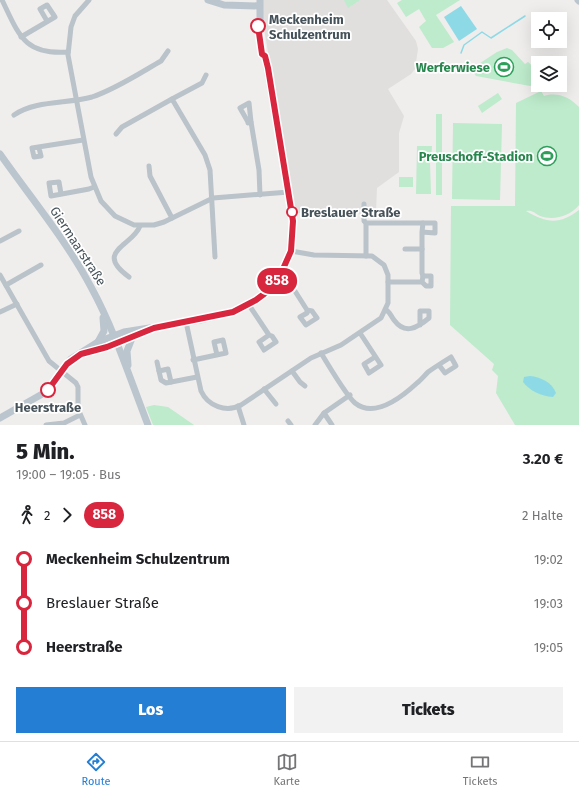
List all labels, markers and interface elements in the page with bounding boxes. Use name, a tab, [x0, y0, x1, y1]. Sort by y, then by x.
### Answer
place label: Meckenheim Schulzentrum	[269, 12, 351, 42]
map controls	[531, 12, 567, 92]
button: locate	[531, 12, 567, 48]
marker: Meckenheim Schulzentrum	[250, 18, 266, 34]
sports icon: Werferwiese	[493, 56, 515, 78]
button: layers	[531, 56, 567, 92]
place label: Werferwiese	[416, 60, 490, 75]
sports icon: Preuschoff-Stadion	[536, 145, 558, 167]
place label: Preuschoff-Stadion	[419, 149, 533, 164]
street label: Giermaarstraße	[47, 204, 109, 288]
place label: Breslauer Straße	[301, 205, 401, 220]
marker: Breslauer Straße	[286, 206, 298, 218]
line badge: 858	[254, 268, 300, 294]
text: 858	[265, 272, 289, 289]
marker: Heerstraße	[40, 382, 56, 398]
place label: Heerstraße	[15, 400, 81, 415]
text: 5 Min.	[16, 438, 75, 465]
text: 3.20 €	[523, 450, 563, 468]
text: 19:00 – 19:05 · Bus	[16, 467, 121, 482]
icon: walk	[16, 504, 38, 526]
icon: forward	[56, 504, 78, 526]
text: 858	[92, 506, 116, 523]
text: 2	[44, 508, 50, 523]
text: 2 Halte	[522, 508, 563, 523]
text: Meckenheim Schulzentrum	[46, 550, 230, 568]
text: 19:02	[534, 552, 563, 567]
text: Breslauer Straße	[46, 594, 159, 612]
text: 19:03	[534, 596, 563, 611]
text: Heerstraße	[46, 638, 123, 656]
text: 19:05	[534, 640, 563, 655]
button: Los	[16, 687, 286, 733]
button: Tickets	[294, 687, 563, 733]
tab: Route	[81, 751, 111, 788]
tab: Karte	[273, 751, 300, 788]
tab: Tickets	[463, 751, 498, 788]

